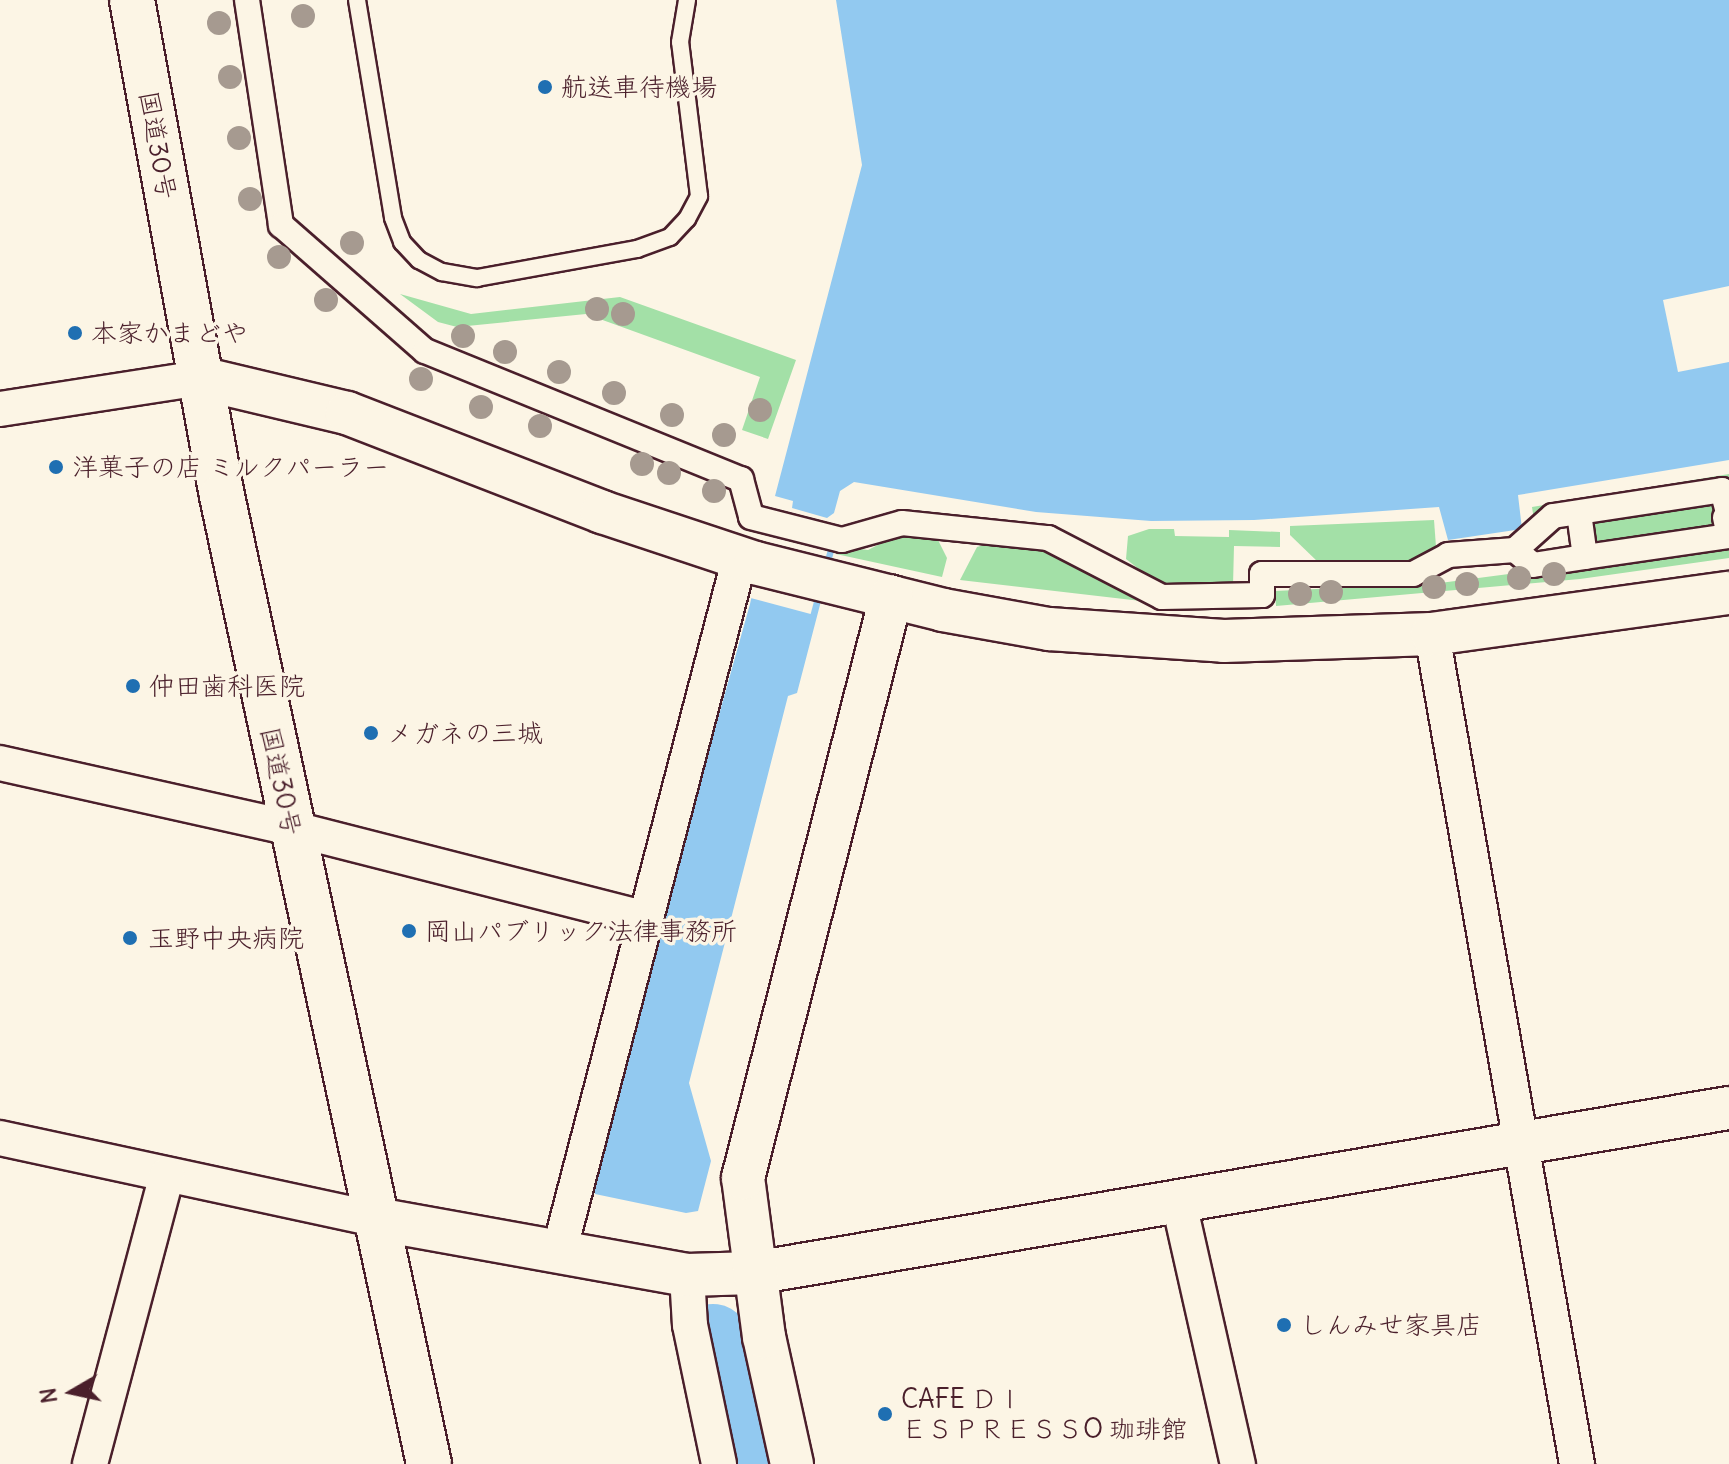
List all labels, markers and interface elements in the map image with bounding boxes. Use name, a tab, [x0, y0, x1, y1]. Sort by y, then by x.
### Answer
place label: 航送車待機場	[561, 71, 717, 103]
marker: 航送車待機場	[536, 78, 554, 96]
street label: 国道30号	[133, 88, 183, 202]
place label: 本家かまどや	[91, 317, 247, 349]
marker: 本家かまどや	[66, 324, 84, 342]
place label: 洋菓子の店 ミルクパーラー	[72, 451, 390, 483]
marker: 洋菓子の店 ミルクパーラー	[47, 458, 65, 476]
place label: 仲田歯科医院	[149, 670, 305, 702]
marker: 仲田歯科医院	[124, 677, 142, 695]
place label: メガネの三城	[387, 717, 543, 749]
street label: 国道30号	[254, 724, 308, 838]
marker: メガネの三城	[362, 724, 380, 742]
place label: 岡山パブリック法律事務所	[425, 915, 737, 947]
place label: 玉野中央病院	[148, 922, 304, 954]
marker: 岡山パブリック法律事務所	[400, 922, 418, 940]
marker: 玉野中央病院	[119, 927, 141, 949]
place label: しんみせ家具店	[1300, 1309, 1482, 1341]
marker: しんみせ家具店	[1275, 1316, 1293, 1334]
north arrow	[32, 1352, 112, 1432]
place label: CAFE ＤＩ ＥＳＰＲＥＳＳO 珈琲館	[901, 1383, 1187, 1444]
text: N	[33, 1386, 63, 1405]
marker: CAFE ＤＩ ＥＳＰＲＥＳＳO 珈琲館	[876, 1405, 894, 1423]

